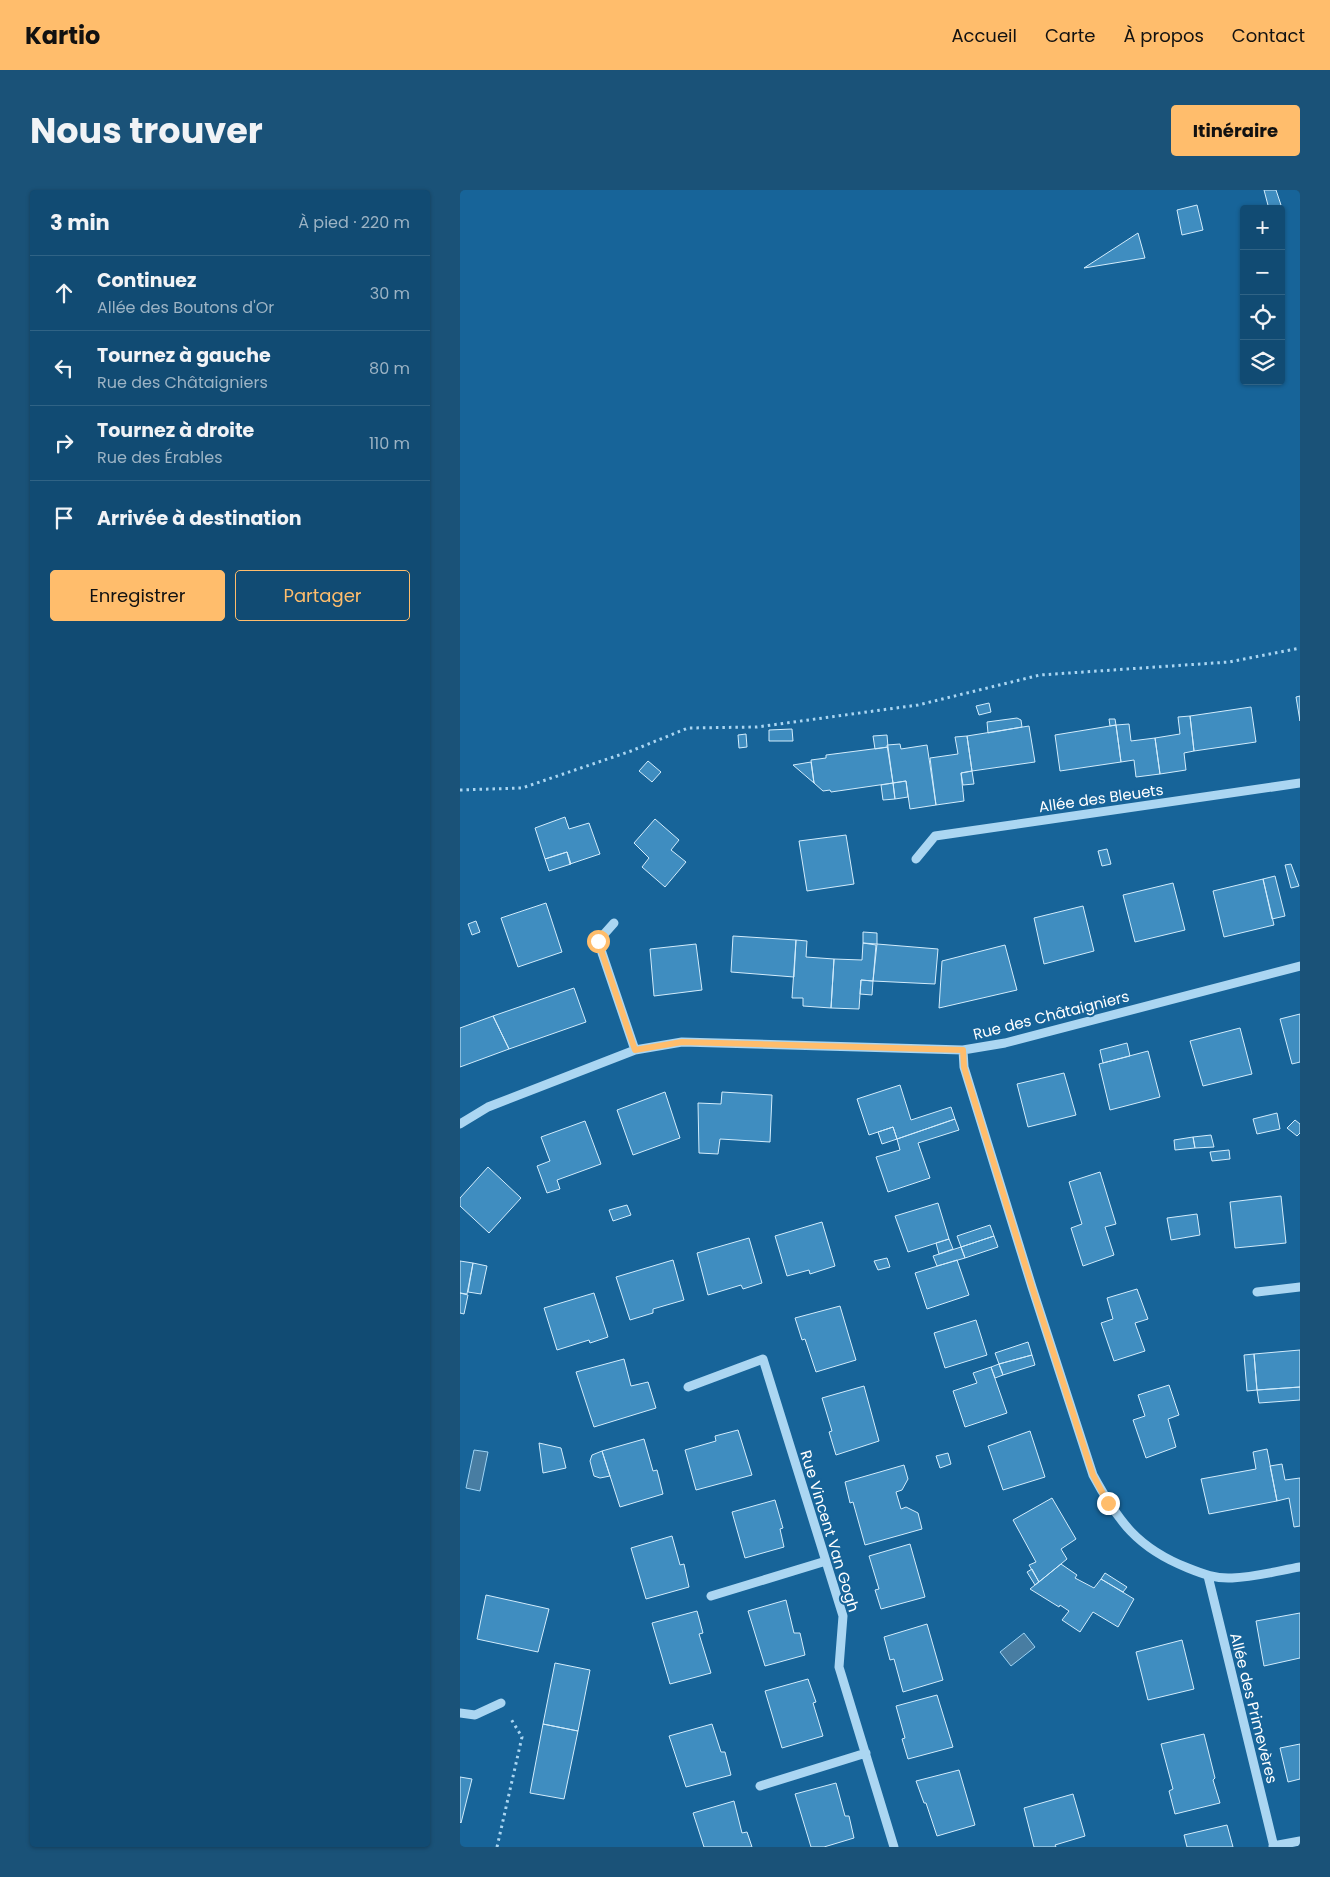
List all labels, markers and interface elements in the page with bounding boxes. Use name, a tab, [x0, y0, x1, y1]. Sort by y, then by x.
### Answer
text: Kartio	[25, 19, 100, 52]
text: Accueil	[951, 23, 1017, 48]
text: Carte	[1045, 23, 1095, 48]
text: À propos	[1123, 23, 1204, 48]
text: Contact	[1232, 23, 1305, 48]
button: Itinéraire	[1171, 105, 1300, 156]
text: Nous trouver	[30, 106, 263, 155]
map controls	[1240, 205, 1285, 385]
button: +	[1240, 205, 1285, 250]
text: 3 min	[50, 208, 110, 237]
text: À pied · 220 m	[298, 211, 410, 234]
button: −	[1240, 250, 1285, 295]
text: Continuez	[97, 267, 196, 294]
icon: ahead	[50, 279, 78, 307]
text: 30 m	[370, 282, 410, 305]
button: locate	[1240, 295, 1285, 340]
text: Allée des Boutons d'Or	[97, 296, 274, 319]
button: layers	[1240, 340, 1285, 385]
text: Tournez à gauche	[97, 342, 271, 369]
icon: left	[50, 354, 78, 382]
text: 80 m	[369, 357, 410, 380]
text: Rue des Châtaigniers	[97, 371, 268, 394]
text: Tournez à droite	[97, 417, 254, 444]
icon: right	[50, 429, 78, 457]
text: 110 m	[369, 432, 410, 455]
text: Rue des Érables	[97, 446, 223, 469]
icon: arrive	[50, 504, 78, 532]
text: Arrivée à destination	[97, 505, 302, 532]
button: Enregistrer	[50, 570, 225, 621]
button: Partager	[235, 570, 410, 621]
street label: Allée des Bleuets	[1037, 779, 1165, 817]
route start	[587, 930, 610, 953]
street label: Rue des Châtaigniers	[971, 985, 1131, 1045]
street label: Rue Vincent Van Gogh	[795, 1448, 865, 1614]
route end	[1097, 1492, 1120, 1515]
street label: Allée des Primevères	[1225, 1630, 1283, 1786]

